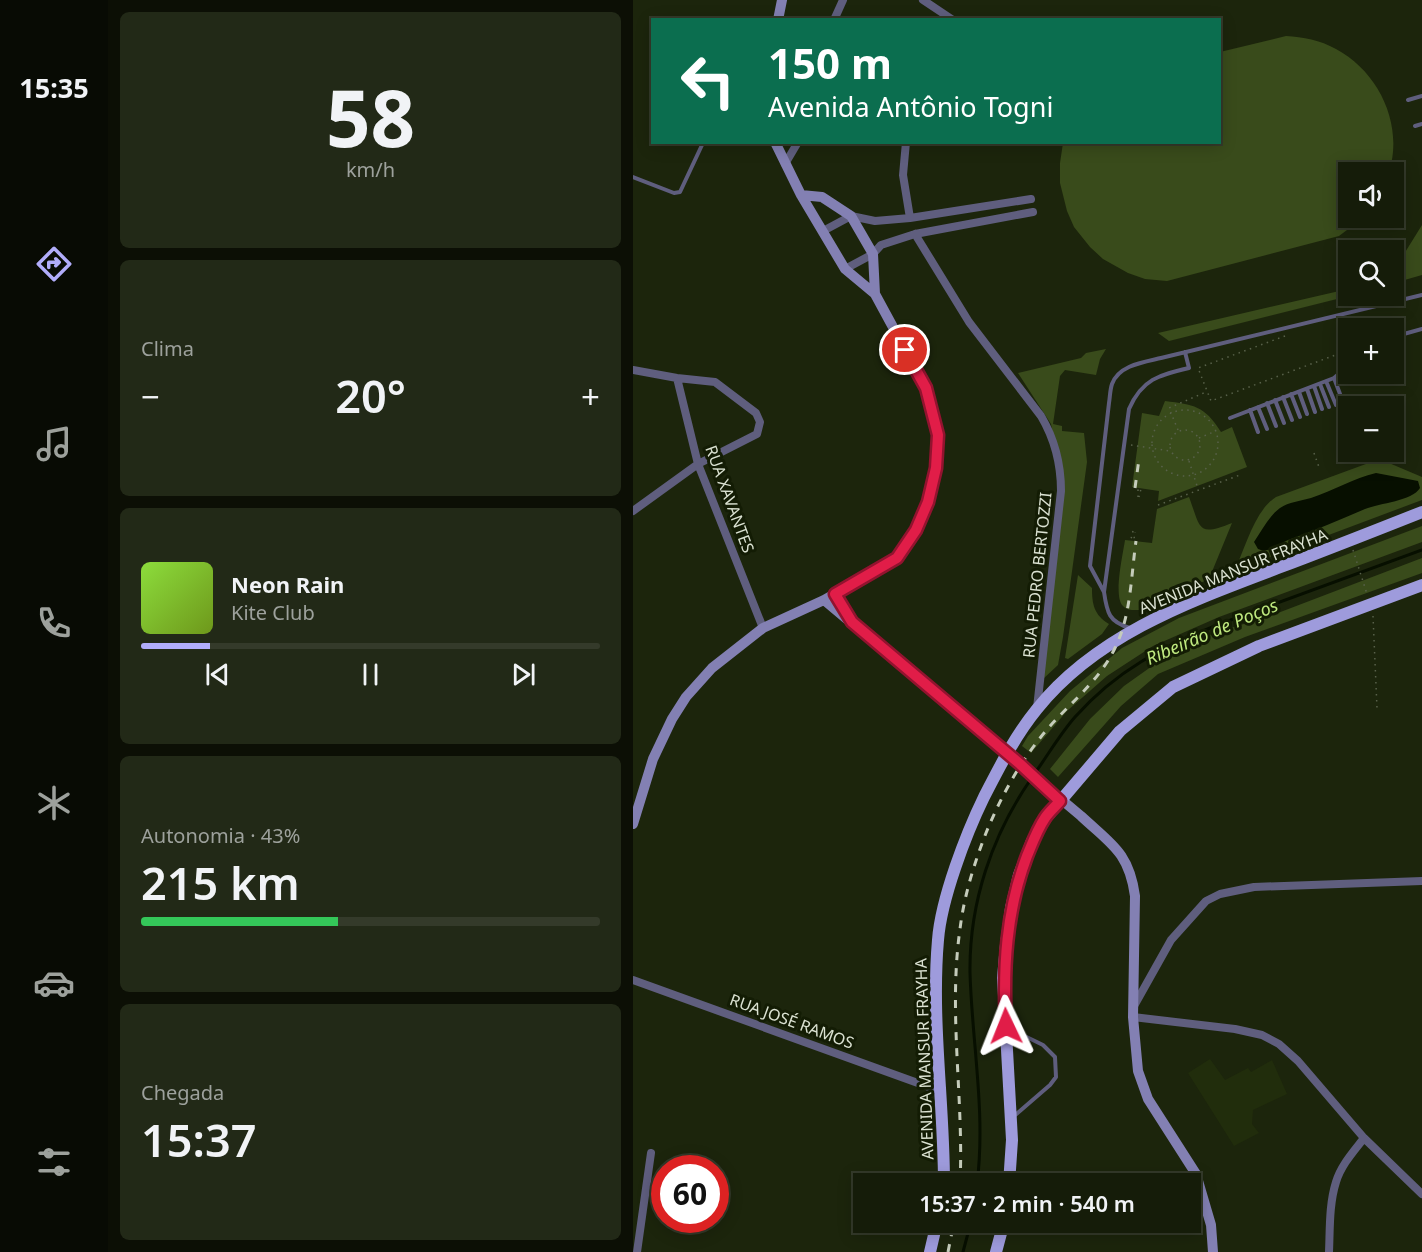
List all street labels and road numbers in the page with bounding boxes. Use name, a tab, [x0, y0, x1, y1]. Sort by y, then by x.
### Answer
street label: RUA XAVANTES	[700, 442, 760, 556]
street label: RUA PEDRO BERTOZZI	[1017, 491, 1057, 659]
street label: AVENIDA MANSUR FRAYHA	[1135, 523, 1331, 619]
street label: AVENIDA MANSUR FRAYHA	[909, 957, 939, 1160]
street label: RUA JOSÉ RAMOS	[727, 988, 857, 1054]

